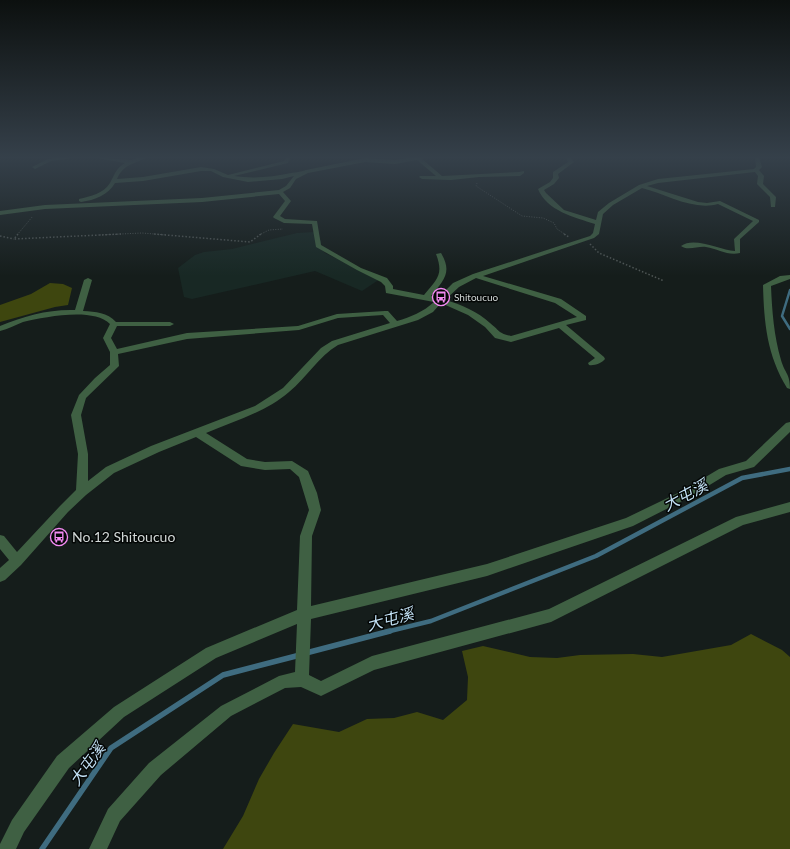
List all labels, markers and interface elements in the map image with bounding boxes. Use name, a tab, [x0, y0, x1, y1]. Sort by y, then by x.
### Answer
bus stop icon: Shitoucuo	[431, 287, 451, 307]
place label: Shitoucuo	[454, 291, 498, 303]
water label: 大屯溪	[659, 474, 712, 514]
bus stop icon: No.12 Shitoucuo	[49, 527, 69, 547]
place label: No.12 Shitoucuo	[72, 528, 175, 545]
water label: 大屯溪	[364, 603, 417, 634]
water label: 大屯溪	[65, 737, 110, 789]

